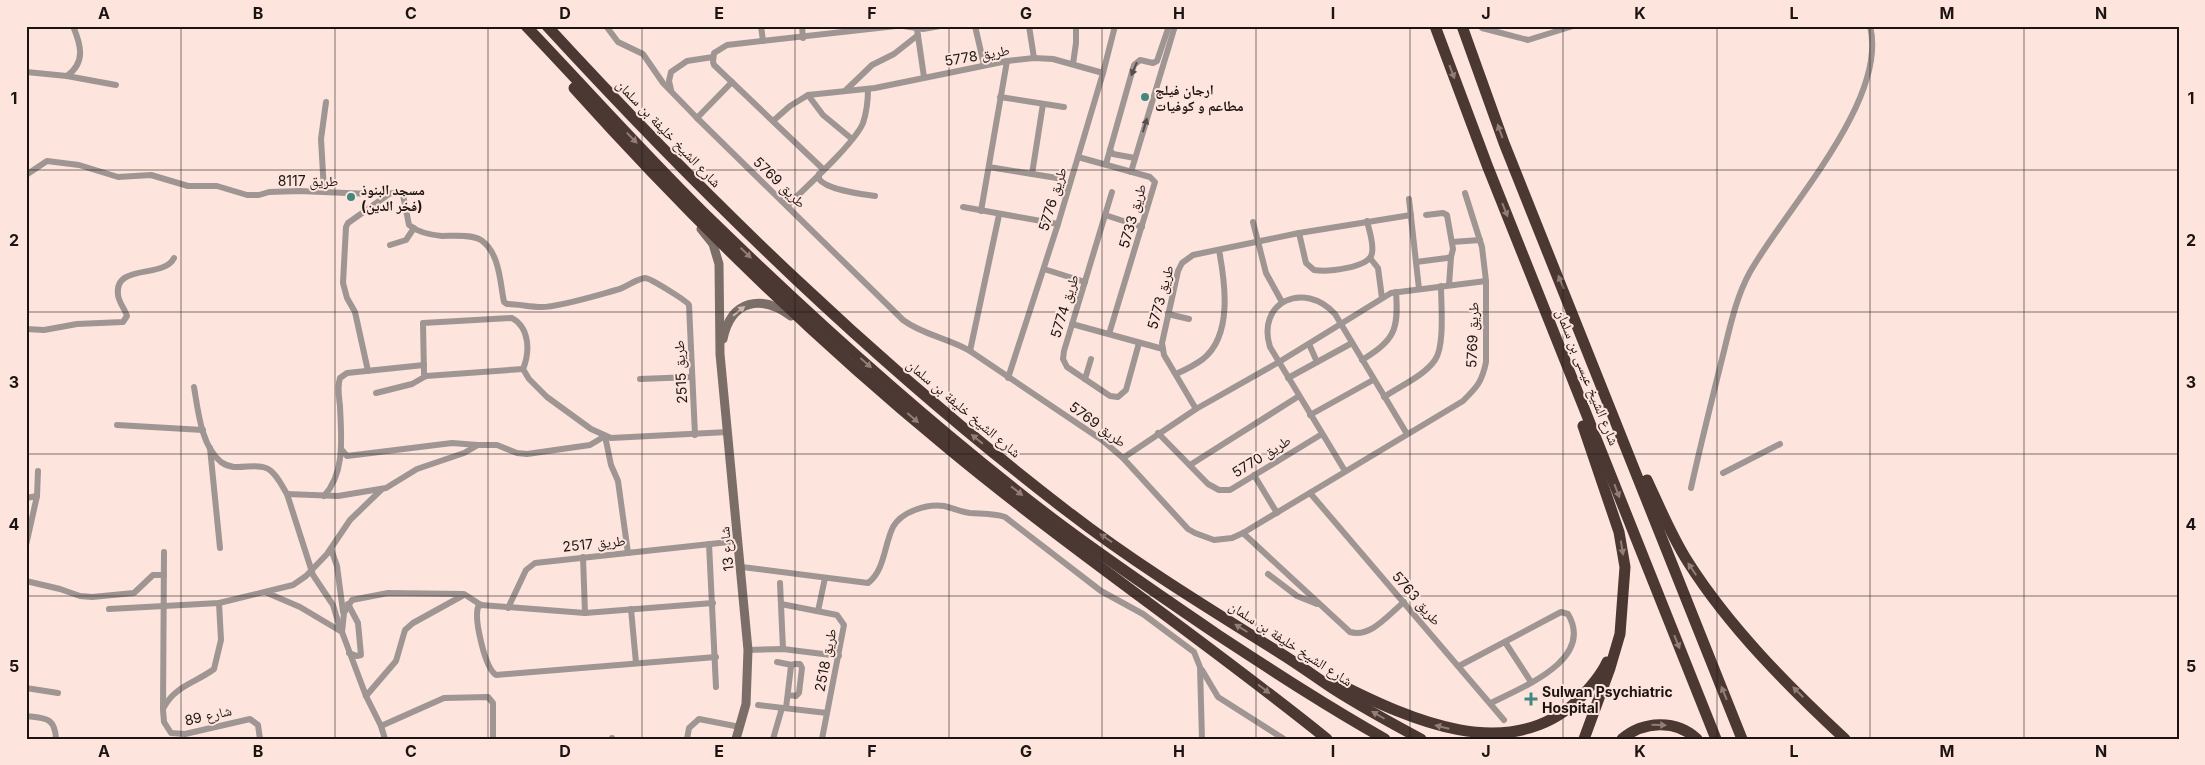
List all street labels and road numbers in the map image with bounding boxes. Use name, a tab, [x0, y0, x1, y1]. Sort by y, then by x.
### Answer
street label: طريق 5778	[943, 41, 1011, 71]
street label: شارع الشيخ خليفة بن سلمان	[612, 75, 725, 192]
street label: طريق 5769	[749, 153, 810, 213]
street label: طريق 5776	[1034, 165, 1072, 233]
street label: طريق 8117	[278, 172, 338, 191]
street label: طريق 5733	[1115, 182, 1151, 251]
street label: طريق 5773	[1143, 263, 1179, 331]
street label: طريق 5774	[1046, 272, 1084, 340]
street label: طريق 5769	[1462, 302, 1484, 368]
street label: شارع الشيخ عيسى بن سلمان	[1551, 306, 1623, 448]
street label: طريق 2515	[670, 340, 692, 404]
street label: شارع الشيخ خليفة بن سلمان	[902, 355, 1024, 462]
street label: طريق 5769	[1065, 398, 1130, 452]
street label: طريق 5770	[1229, 431, 1294, 482]
street label: شارع 13	[715, 526, 739, 572]
street label: طريق 2517	[562, 531, 627, 557]
street label: طريق 5763	[1387, 567, 1445, 630]
street label: شارع الشيخ خليفة بن سلمان	[1225, 597, 1356, 691]
street label: طريق 2518	[811, 627, 841, 693]
street label: شارع 89	[183, 701, 234, 731]

